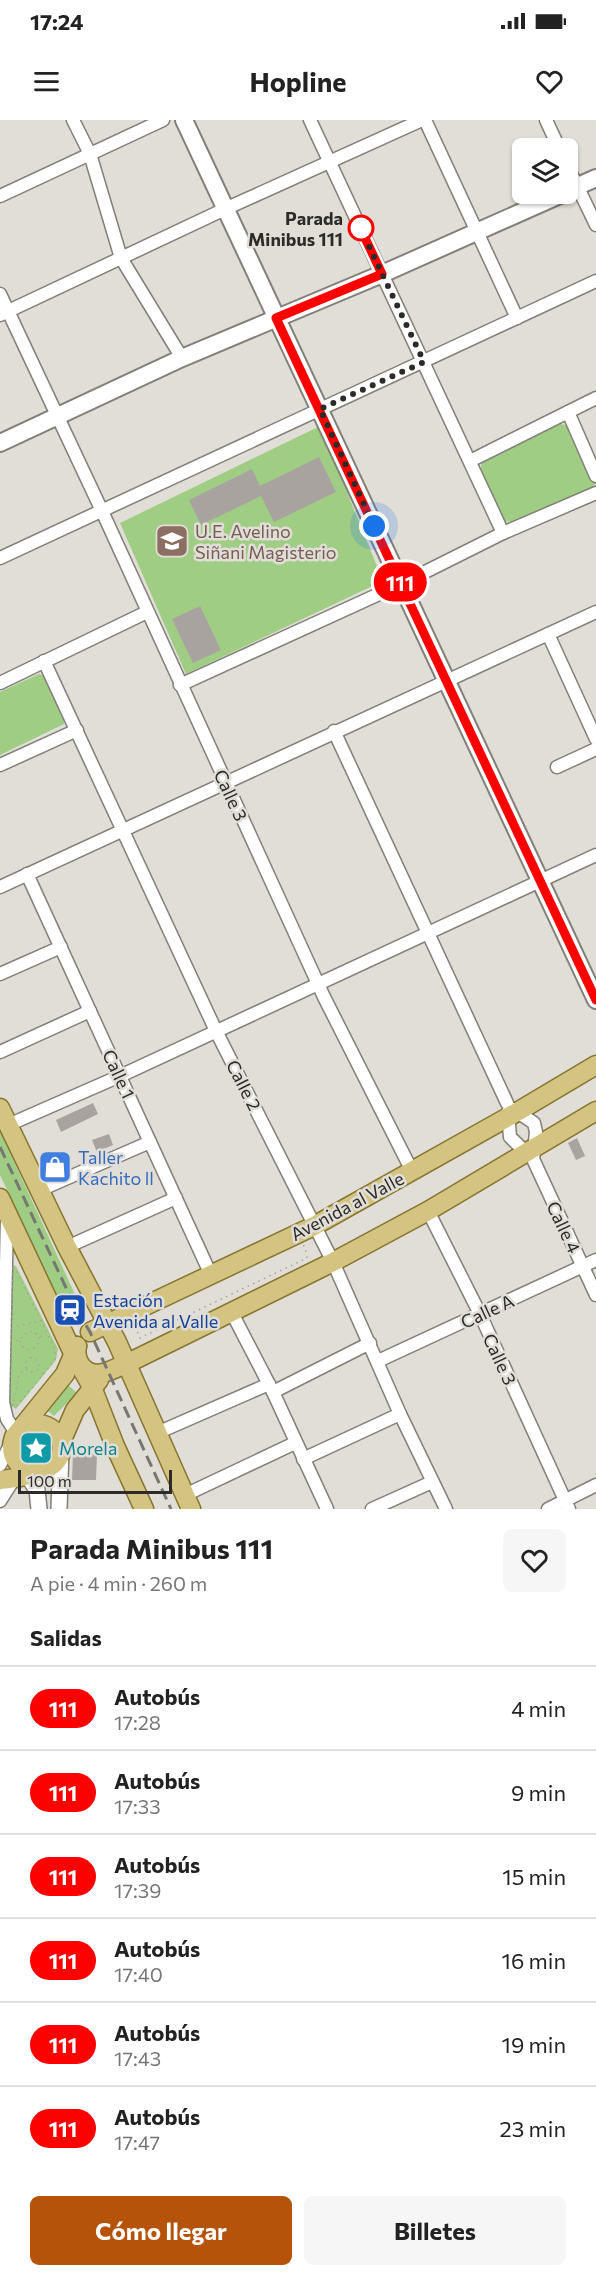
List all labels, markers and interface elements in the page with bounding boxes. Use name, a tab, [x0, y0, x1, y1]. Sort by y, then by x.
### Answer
text: 17:24	[30, 8, 84, 35]
icon: menu	[30, 65, 63, 98]
text: Hopline	[249, 65, 347, 98]
icon: heart	[533, 65, 566, 98]
map controls	[512, 138, 578, 204]
button: layers	[512, 138, 578, 204]
place label: Parada Minibus 111	[248, 207, 343, 250]
marker: Parada Minibus 111	[348, 215, 374, 241]
your location	[359, 511, 389, 541]
place label: U.E. Avelino Siñani Magisterio	[195, 520, 337, 563]
school or university icon: U.E. Avelino Siñani Magisterio	[154, 523, 190, 559]
line badge: 111	[366, 562, 434, 602]
text: 111	[386, 570, 414, 595]
street label: Calle 3	[210, 766, 252, 824]
street label: Calle 1	[98, 1046, 140, 1102]
street label: Calle 2	[222, 1056, 266, 1114]
place label: Taller Kachito ll	[78, 1146, 154, 1189]
shop icon: Taller Kachito ll	[37, 1149, 73, 1185]
street label: Avenida al Valle	[287, 1167, 407, 1245]
street label: Calle 4	[542, 1198, 586, 1257]
place label: Estación Avenida al Valle	[93, 1289, 218, 1332]
street label: Calle A	[457, 1289, 517, 1333]
station icon: Estación Avenida al Valle	[52, 1292, 88, 1328]
street label: Calle 3	[479, 1330, 521, 1388]
place icon: Morela	[18, 1430, 54, 1466]
place label: Morela	[59, 1437, 117, 1459]
scale bar	[18, 1467, 172, 1494]
text: 100 m	[27, 1471, 72, 1490]
button: heart	[503, 1529, 566, 1592]
text: Parada Minibus 111	[30, 1531, 273, 1565]
text: A pie · 4 min · 260 m	[30, 1571, 207, 1595]
text: Salidas	[30, 1624, 102, 1651]
text: Autobús	[114, 1683, 200, 1710]
text: 4 min	[511, 1695, 566, 1722]
text: 111	[49, 1696, 77, 1721]
text: 17:28	[114, 1710, 161, 1734]
text: Autobús	[114, 1767, 200, 1794]
text: 9 min	[511, 1779, 566, 1806]
text: 111	[49, 1780, 77, 1805]
text: 17:33	[114, 1794, 161, 1818]
text: Autobús	[114, 1851, 200, 1878]
text: 15 min	[502, 1863, 566, 1890]
text: 111	[49, 1864, 77, 1889]
text: 17:39	[114, 1878, 161, 1902]
text: Autobús	[114, 1935, 200, 1962]
text: 16 min	[502, 1947, 566, 1974]
text: 111	[49, 1948, 77, 1973]
text: 17:40	[114, 1962, 163, 1986]
text: Autobús	[114, 2019, 200, 2046]
text: 19 min	[502, 2031, 566, 2058]
text: 111	[49, 2032, 77, 2057]
text: 17:43	[114, 2046, 161, 2070]
text: Autobús	[114, 2103, 200, 2130]
text: 23 min	[500, 2115, 566, 2142]
text: 111	[49, 2116, 77, 2141]
text: 17:47	[114, 2130, 160, 2154]
button: Cómo llegar	[30, 2196, 292, 2265]
button: Billetes	[304, 2196, 566, 2265]

